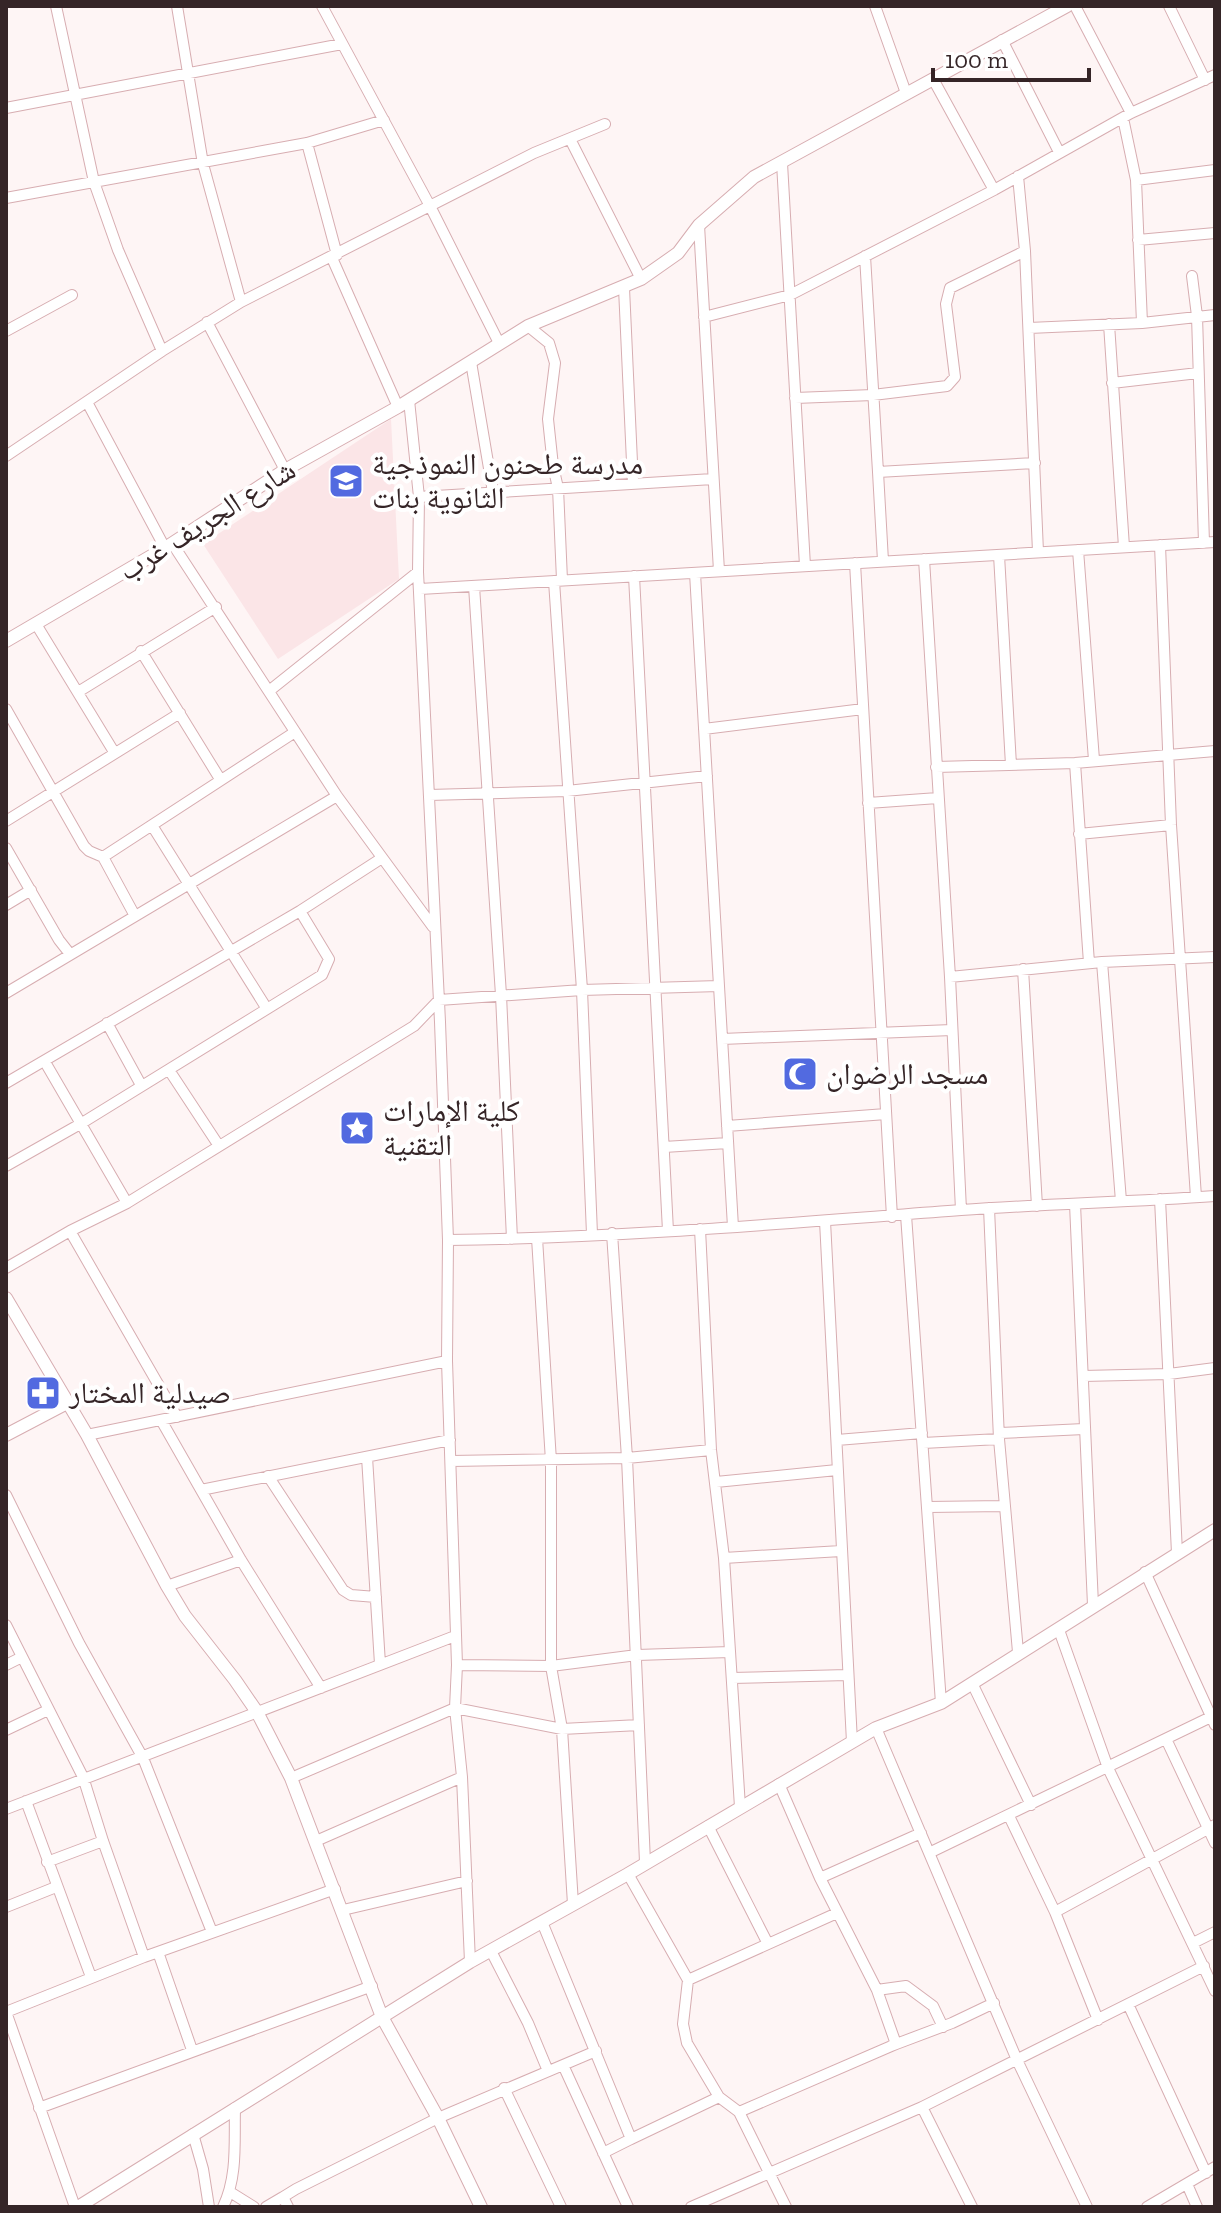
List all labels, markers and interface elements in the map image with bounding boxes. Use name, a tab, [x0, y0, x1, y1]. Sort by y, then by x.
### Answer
scale bar	[933, 32, 1089, 82]
text: 100 m	[945, 45, 1008, 74]
place label: مدرسة طحنون النموذجية الثانوية بنات	[372, 446, 643, 516]
street label: شارع الجريف غرب	[112, 451, 303, 589]
school or university icon: مدرسة طحنون النموذجية الثانوية بنات	[327, 462, 365, 500]
mosque icon: مسجد الرضوان	[781, 1055, 819, 1093]
place label: مسجد الرضوان	[826, 1056, 989, 1092]
place label: كلية الإمارات التقنية	[383, 1093, 520, 1163]
place icon: كلية الإمارات التقنية	[338, 1109, 376, 1147]
pharmacy icon: صيدلية المختار	[24, 1374, 62, 1412]
place label: صيدلية المختار	[68, 1375, 231, 1411]

